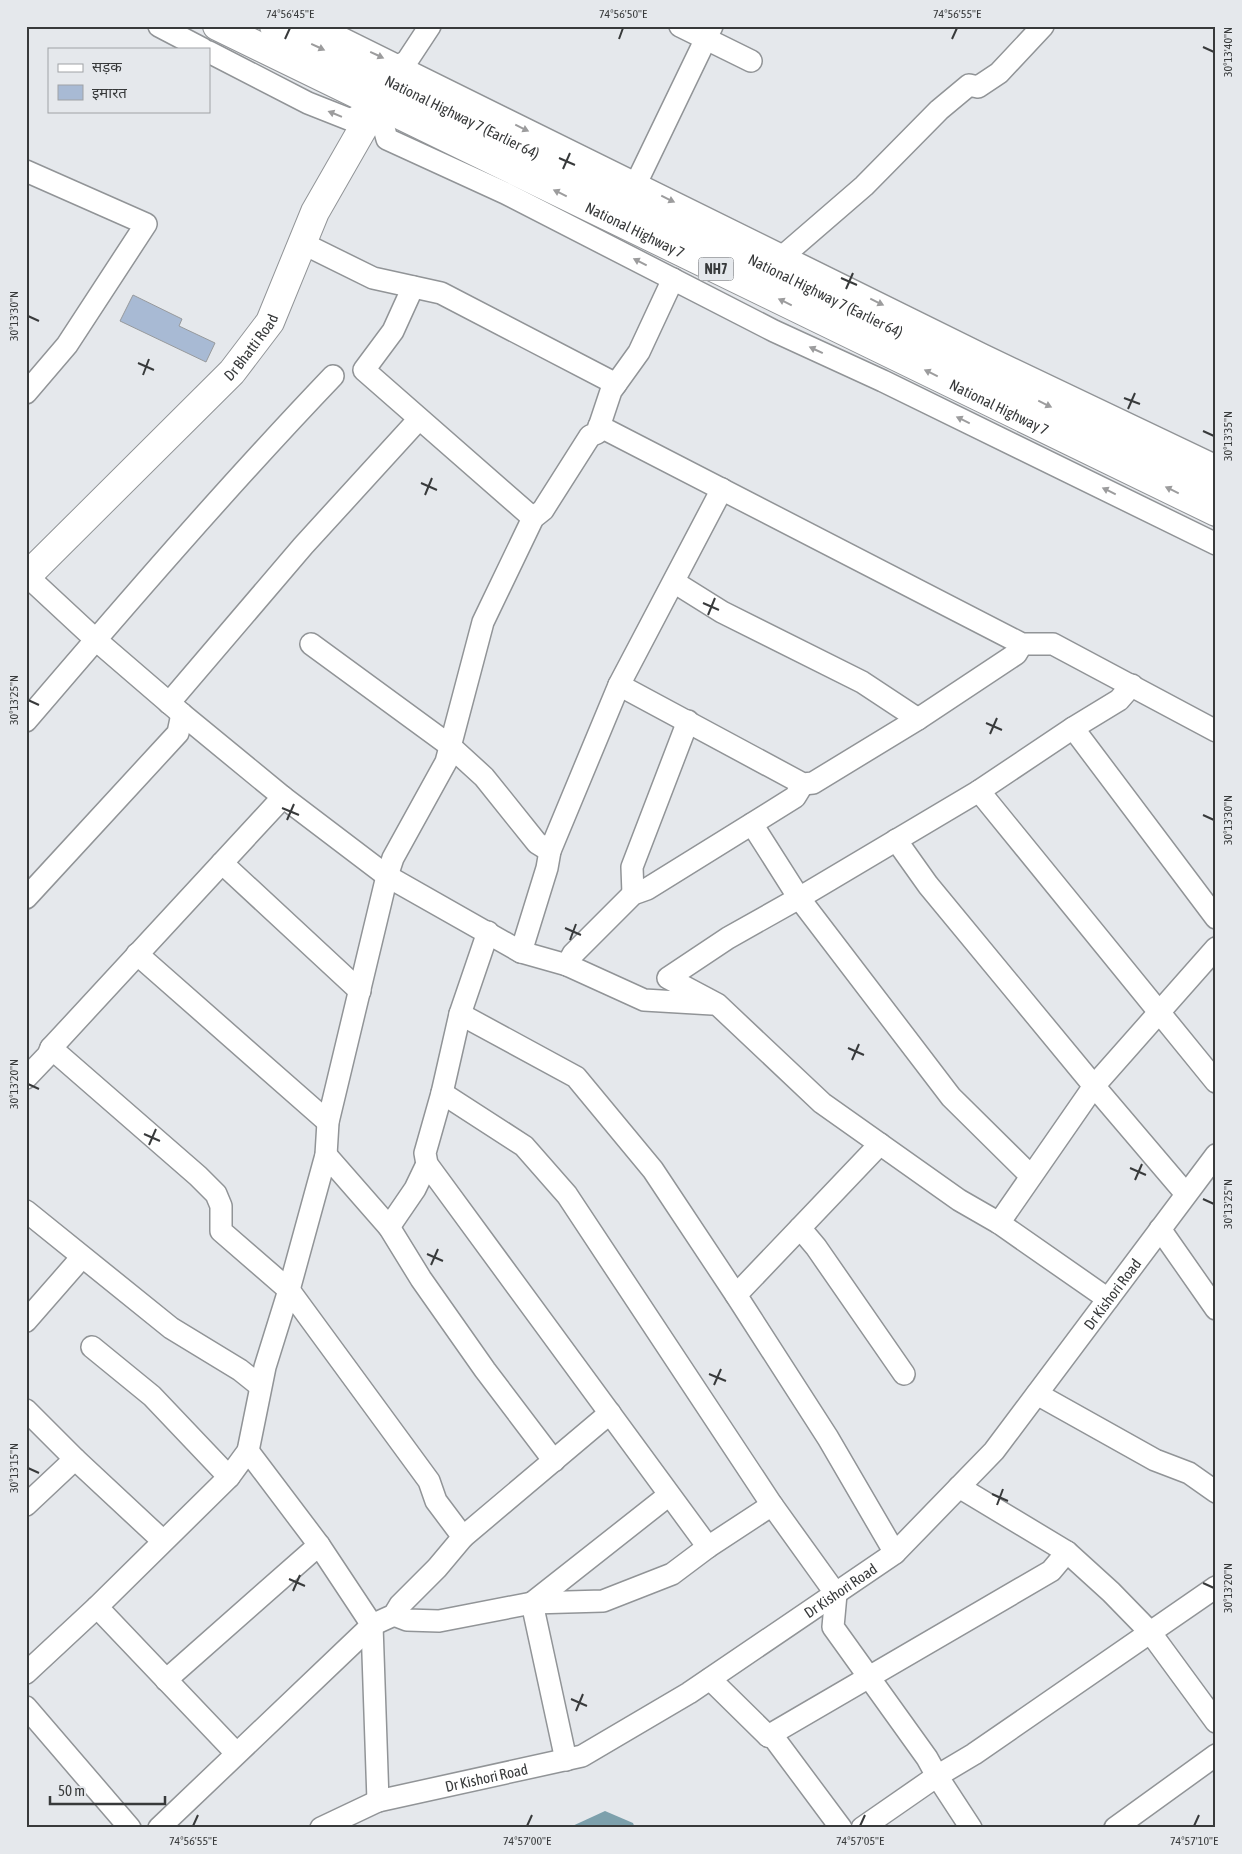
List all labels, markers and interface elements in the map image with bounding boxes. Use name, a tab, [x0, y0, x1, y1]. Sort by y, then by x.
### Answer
text: 74°56'45"E	[266, 7, 314, 21]
text: 74°56'50"E	[599, 7, 647, 21]
text: 74°56'55"E	[933, 7, 981, 21]
text: 30°13'40"N	[1221, 27, 1235, 77]
one-way arrow	[311, 43, 325, 51]
legend	[48, 48, 210, 112]
one-way arrow	[370, 51, 384, 59]
text: सड़क	[92, 58, 122, 75]
street label: National Highway 7 (Earlier 64)	[382, 71, 542, 162]
text: इमारत	[92, 84, 127, 101]
one-way arrow	[328, 109, 342, 117]
one-way arrow	[515, 124, 529, 132]
one-way arrow	[553, 189, 568, 197]
one-way arrow	[661, 195, 675, 203]
street label: National Highway 7	[583, 198, 687, 261]
street label: National Highway 7 (Earlier 64)	[746, 250, 906, 340]
one-way arrow	[633, 258, 647, 266]
road number: NH7	[698, 258, 734, 280]
text: 30°13'30"N	[7, 291, 21, 341]
one-way arrow	[778, 298, 792, 306]
one-way arrow	[870, 298, 884, 306]
street label: Dr Bhatti Road	[220, 311, 281, 384]
one-way arrow	[809, 346, 824, 355]
one-way arrow	[924, 369, 938, 377]
street label: National Highway 7	[947, 375, 1052, 438]
one-way arrow	[1038, 400, 1052, 408]
text: 30°13'35"N	[1221, 411, 1235, 461]
one-way arrow	[956, 416, 970, 424]
one-way arrow	[1165, 486, 1179, 494]
one-way arrow	[1102, 487, 1116, 495]
text: 30°13'25"N	[7, 675, 21, 725]
text: 30°13'30"N	[1221, 795, 1235, 845]
text: 30°13'20"N	[7, 1059, 21, 1109]
text: 30°13'25"N	[1221, 1179, 1235, 1229]
street label: Dr Kishori Road	[1080, 1255, 1144, 1332]
text: 30°13'15"N	[7, 1443, 21, 1493]
street label: Dr Kishori Road	[801, 1560, 880, 1621]
text: 30°13'20"N	[1221, 1563, 1235, 1613]
street label: Dr Kishori Road	[443, 1760, 529, 1794]
scale bar	[50, 1774, 165, 1806]
text: 50 m	[58, 1782, 85, 1799]
text: 74°56'55"E	[169, 1834, 217, 1848]
text: 74°57'00"E	[503, 1834, 551, 1848]
text: 74°57'05"E	[836, 1834, 884, 1848]
text: 74°57'10"E	[1170, 1834, 1218, 1848]

